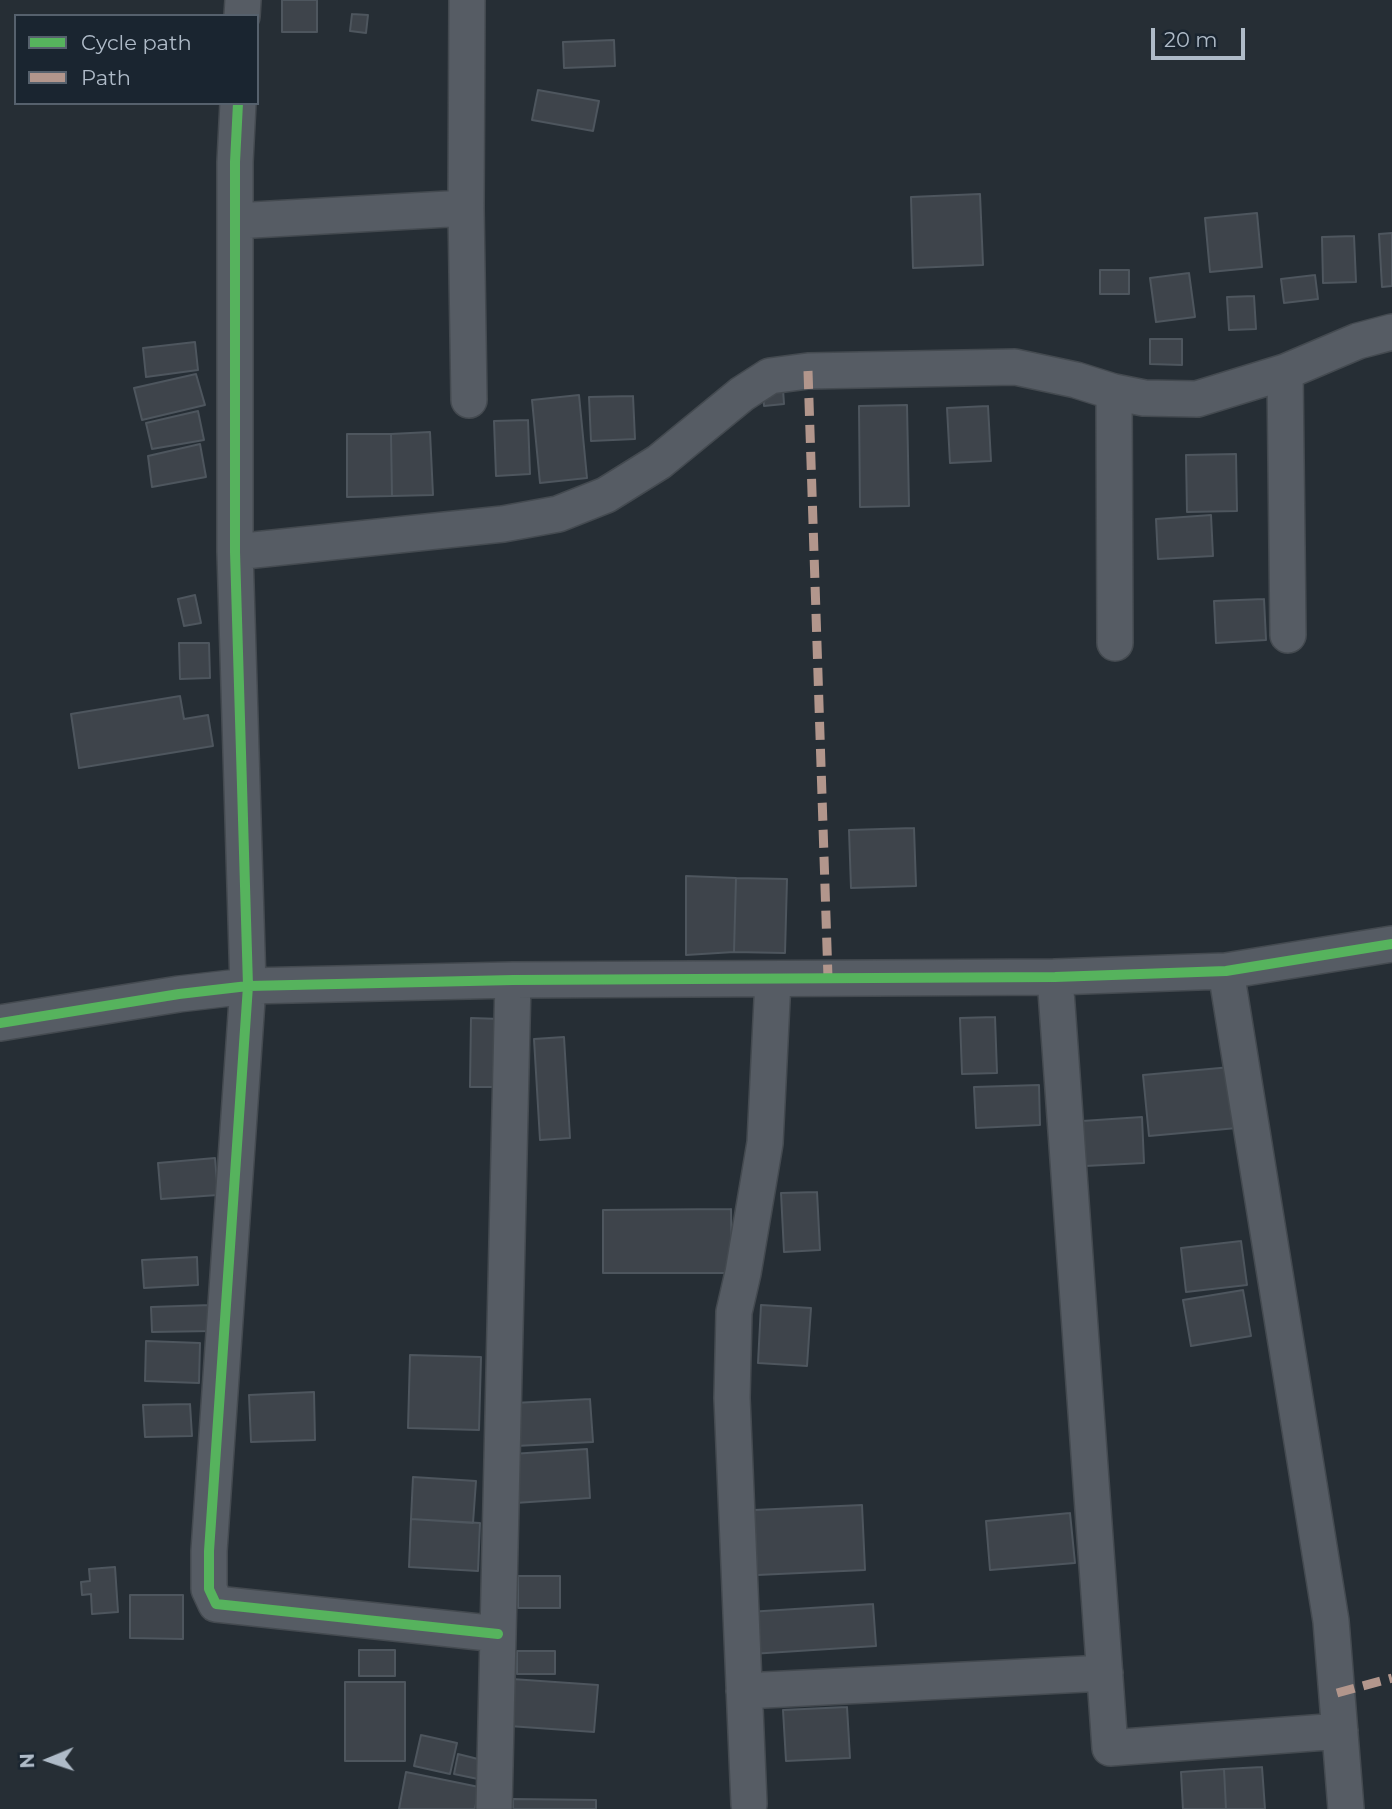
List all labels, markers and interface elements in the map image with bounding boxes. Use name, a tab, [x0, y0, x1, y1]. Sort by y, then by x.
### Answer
legend	[14, 14, 259, 105]
scale bar	[1154, 14, 1248, 58]
text: 20 m	[1164, 27, 1218, 52]
text: Cycle path	[81, 30, 192, 55]
text: Path	[81, 65, 131, 90]
north arrow	[14, 1725, 84, 1795]
text: N	[16, 1753, 39, 1769]

